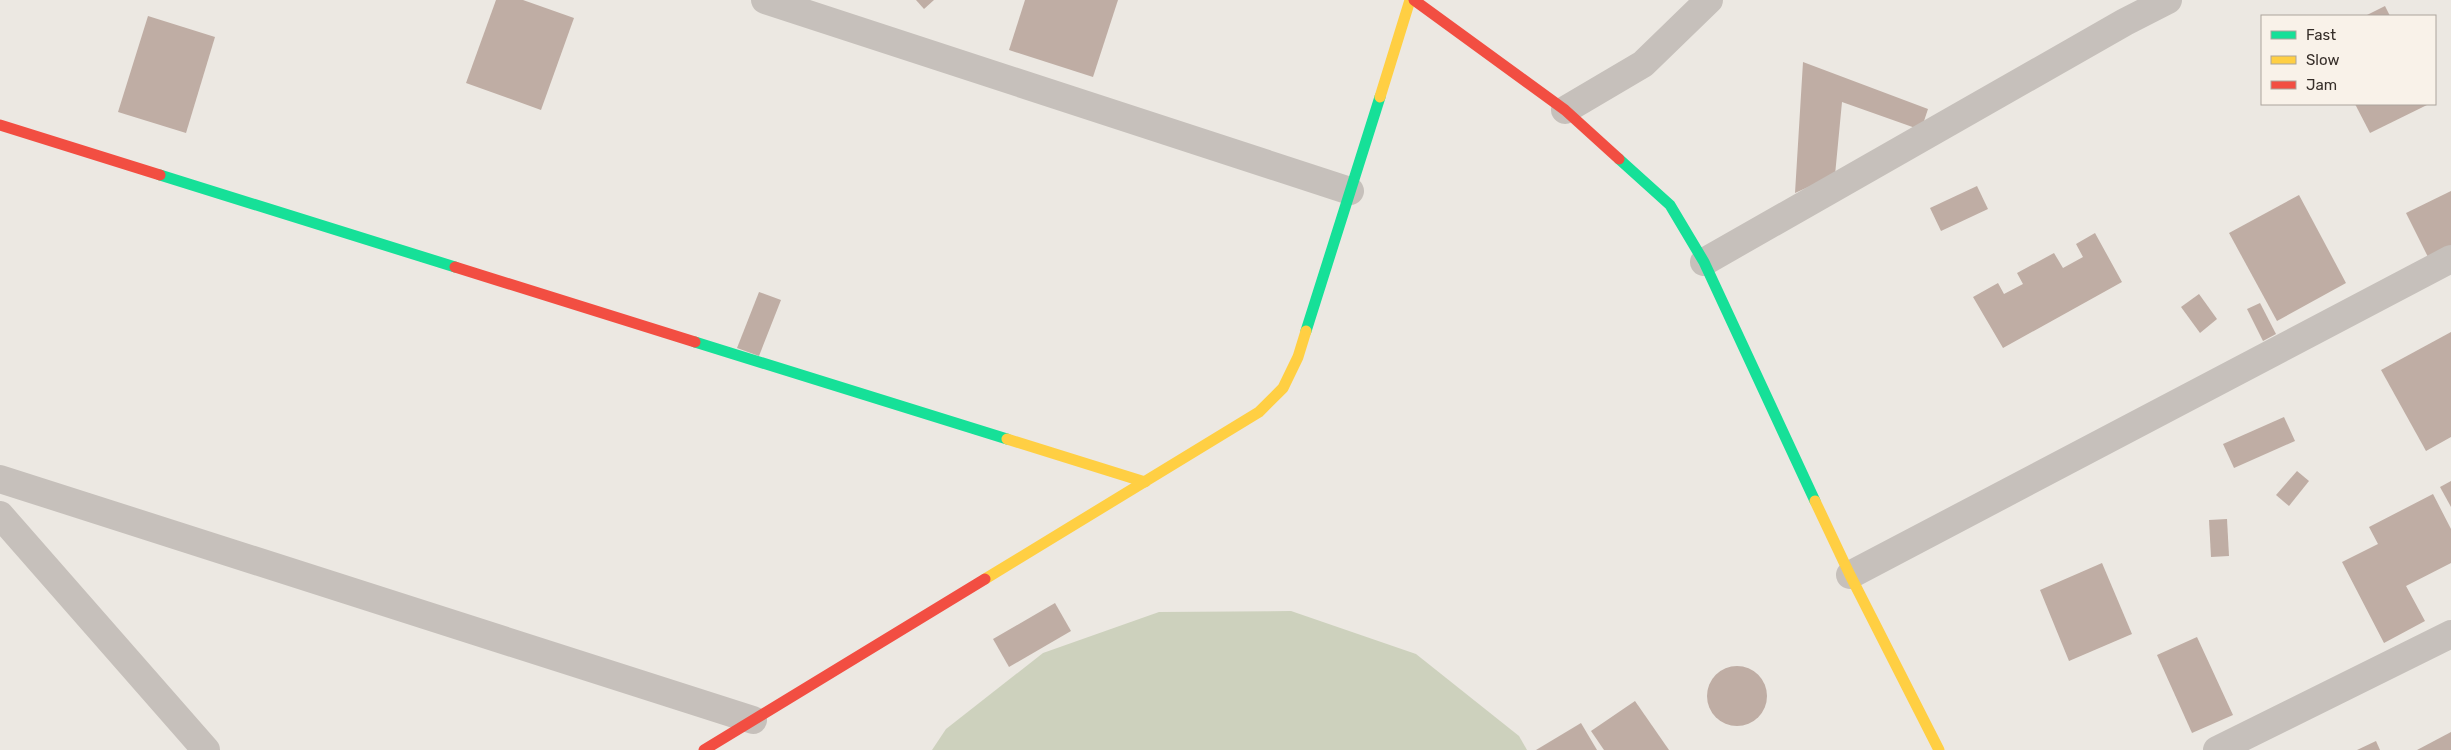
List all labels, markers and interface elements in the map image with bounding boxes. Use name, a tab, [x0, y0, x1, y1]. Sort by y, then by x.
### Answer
legend	[2261, 15, 2436, 105]
text: Fast	[2306, 26, 2336, 44]
text: Slow	[2306, 51, 2339, 69]
text: Jam	[2306, 76, 2337, 94]

